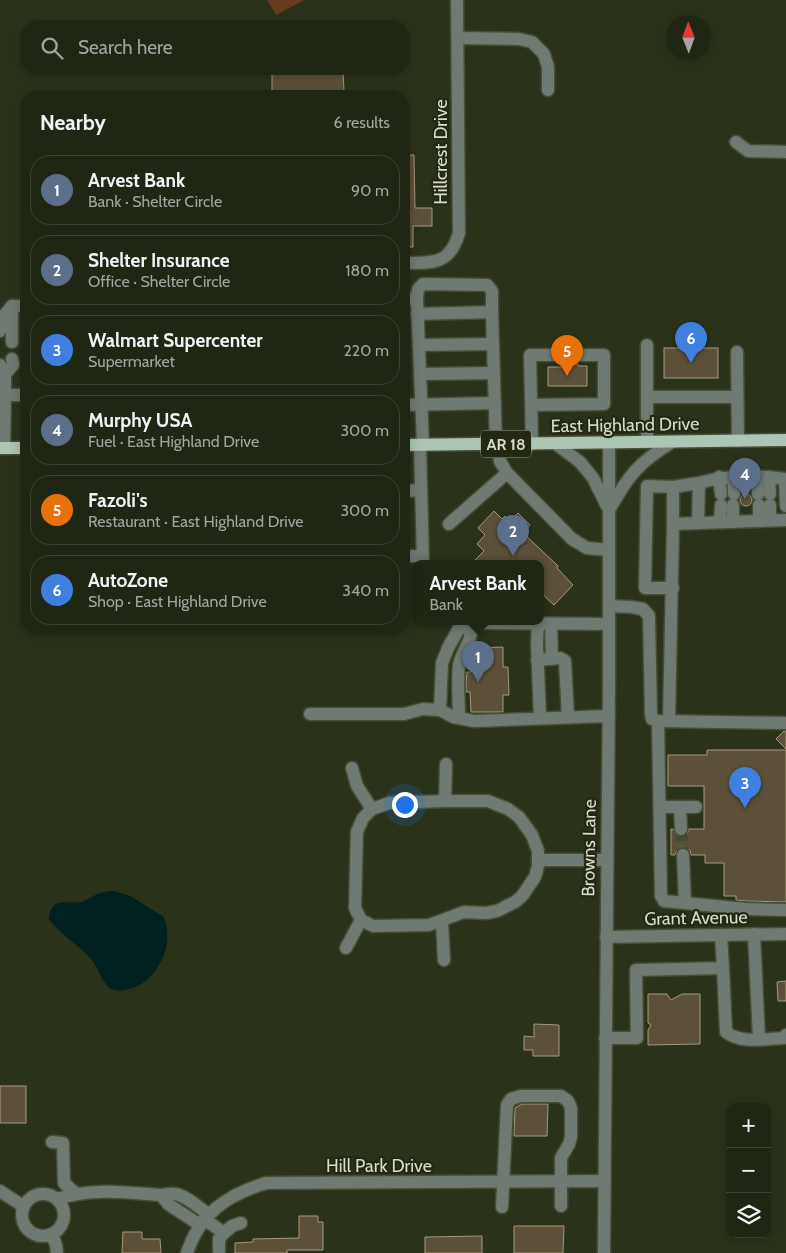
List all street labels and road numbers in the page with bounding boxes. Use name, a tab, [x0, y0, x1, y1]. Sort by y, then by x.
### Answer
street label: Hillcrest Drive	[430, 99, 452, 205]
street label: East Highland Drive	[550, 413, 700, 437]
road number: AR 18	[481, 430, 531, 458]
street label: Browns Lane	[577, 799, 601, 897]
street label: Grant Avenue	[644, 906, 748, 930]
street label: Hill Park Drive	[326, 1155, 432, 1177]

